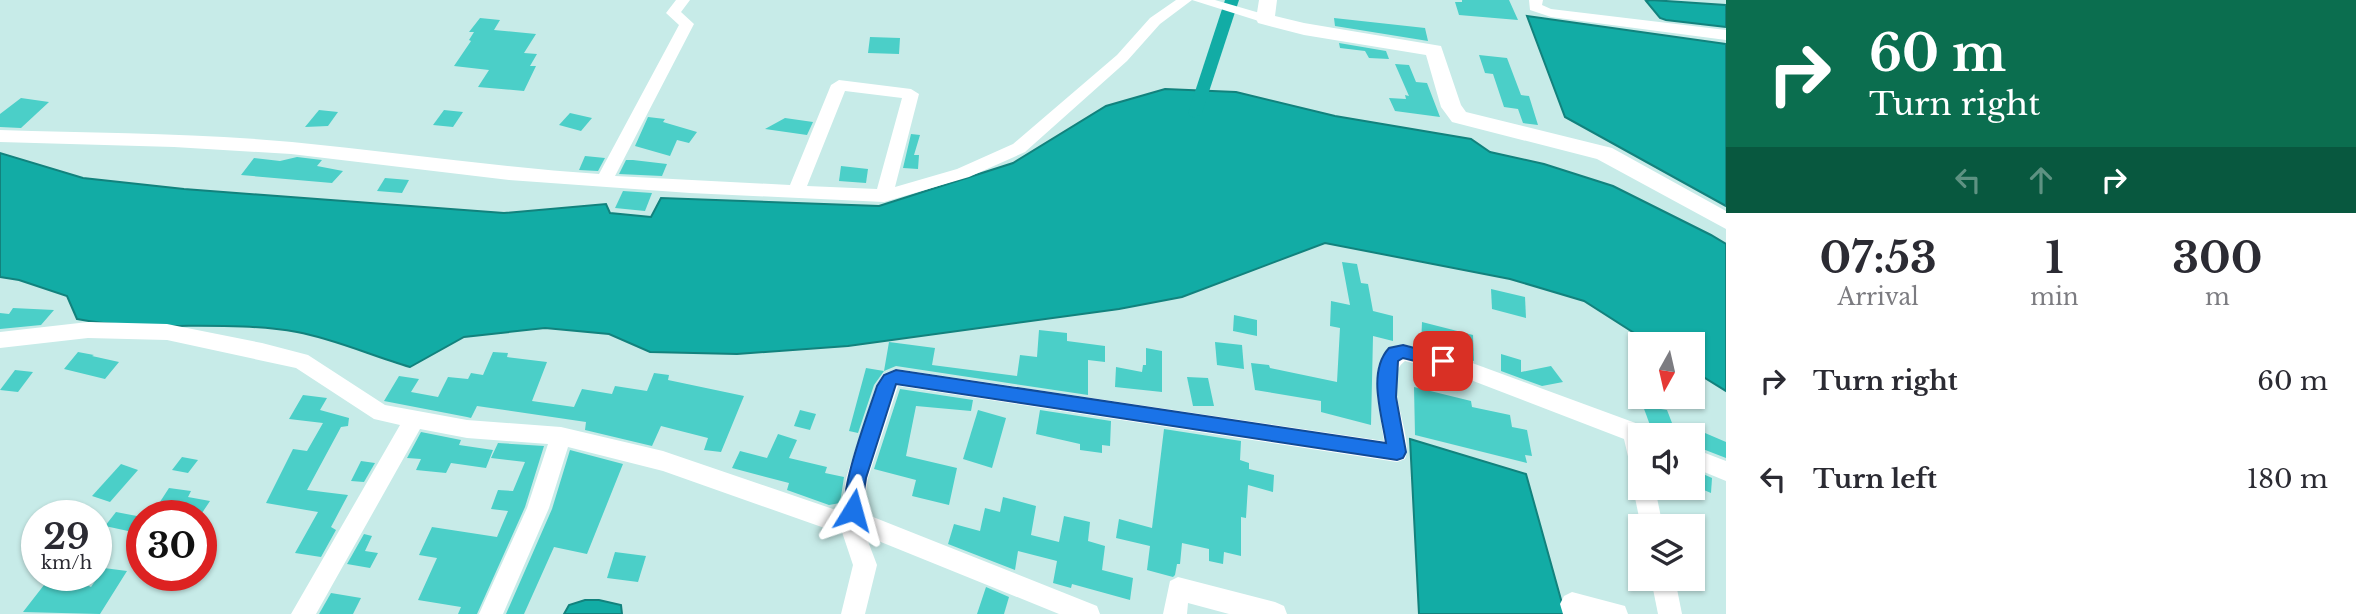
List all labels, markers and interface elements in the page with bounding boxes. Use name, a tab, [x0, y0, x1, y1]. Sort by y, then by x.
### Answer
text: 60 m	[1869, 23, 2006, 84]
icon: right	[1754, 28, 1845, 119]
text: Turn right	[1869, 84, 2040, 124]
icon: left	[1949, 161, 1987, 199]
icon: ahead	[2022, 161, 2060, 199]
icon: right	[2095, 161, 2133, 199]
text: 07:53	[1820, 232, 1937, 284]
text: 1	[2045, 232, 2064, 284]
text: 300	[2172, 232, 2262, 284]
text: Arrival	[1837, 283, 1919, 311]
text: min	[2030, 283, 2079, 311]
text: m	[2205, 283, 2230, 311]
pin	[1413, 331, 1473, 391]
north arrow	[1628, 332, 1704, 410]
map controls	[1628, 332, 1705, 591]
icon: arrive	[1424, 342, 1462, 380]
icon: right	[1754, 362, 1792, 400]
text: Turn right	[1813, 365, 1958, 397]
text: 60 m	[2257, 365, 2328, 397]
button: sound	[1628, 423, 1705, 500]
icon: left	[1754, 460, 1792, 498]
text: Turn left	[1813, 463, 1937, 495]
text: 180 m	[2247, 463, 2328, 495]
position arrow	[816, 473, 890, 547]
speed limit sign: 30	[126, 500, 217, 591]
button: layers	[1628, 514, 1705, 591]
text: 29	[43, 515, 90, 558]
text: km/h	[41, 552, 92, 574]

